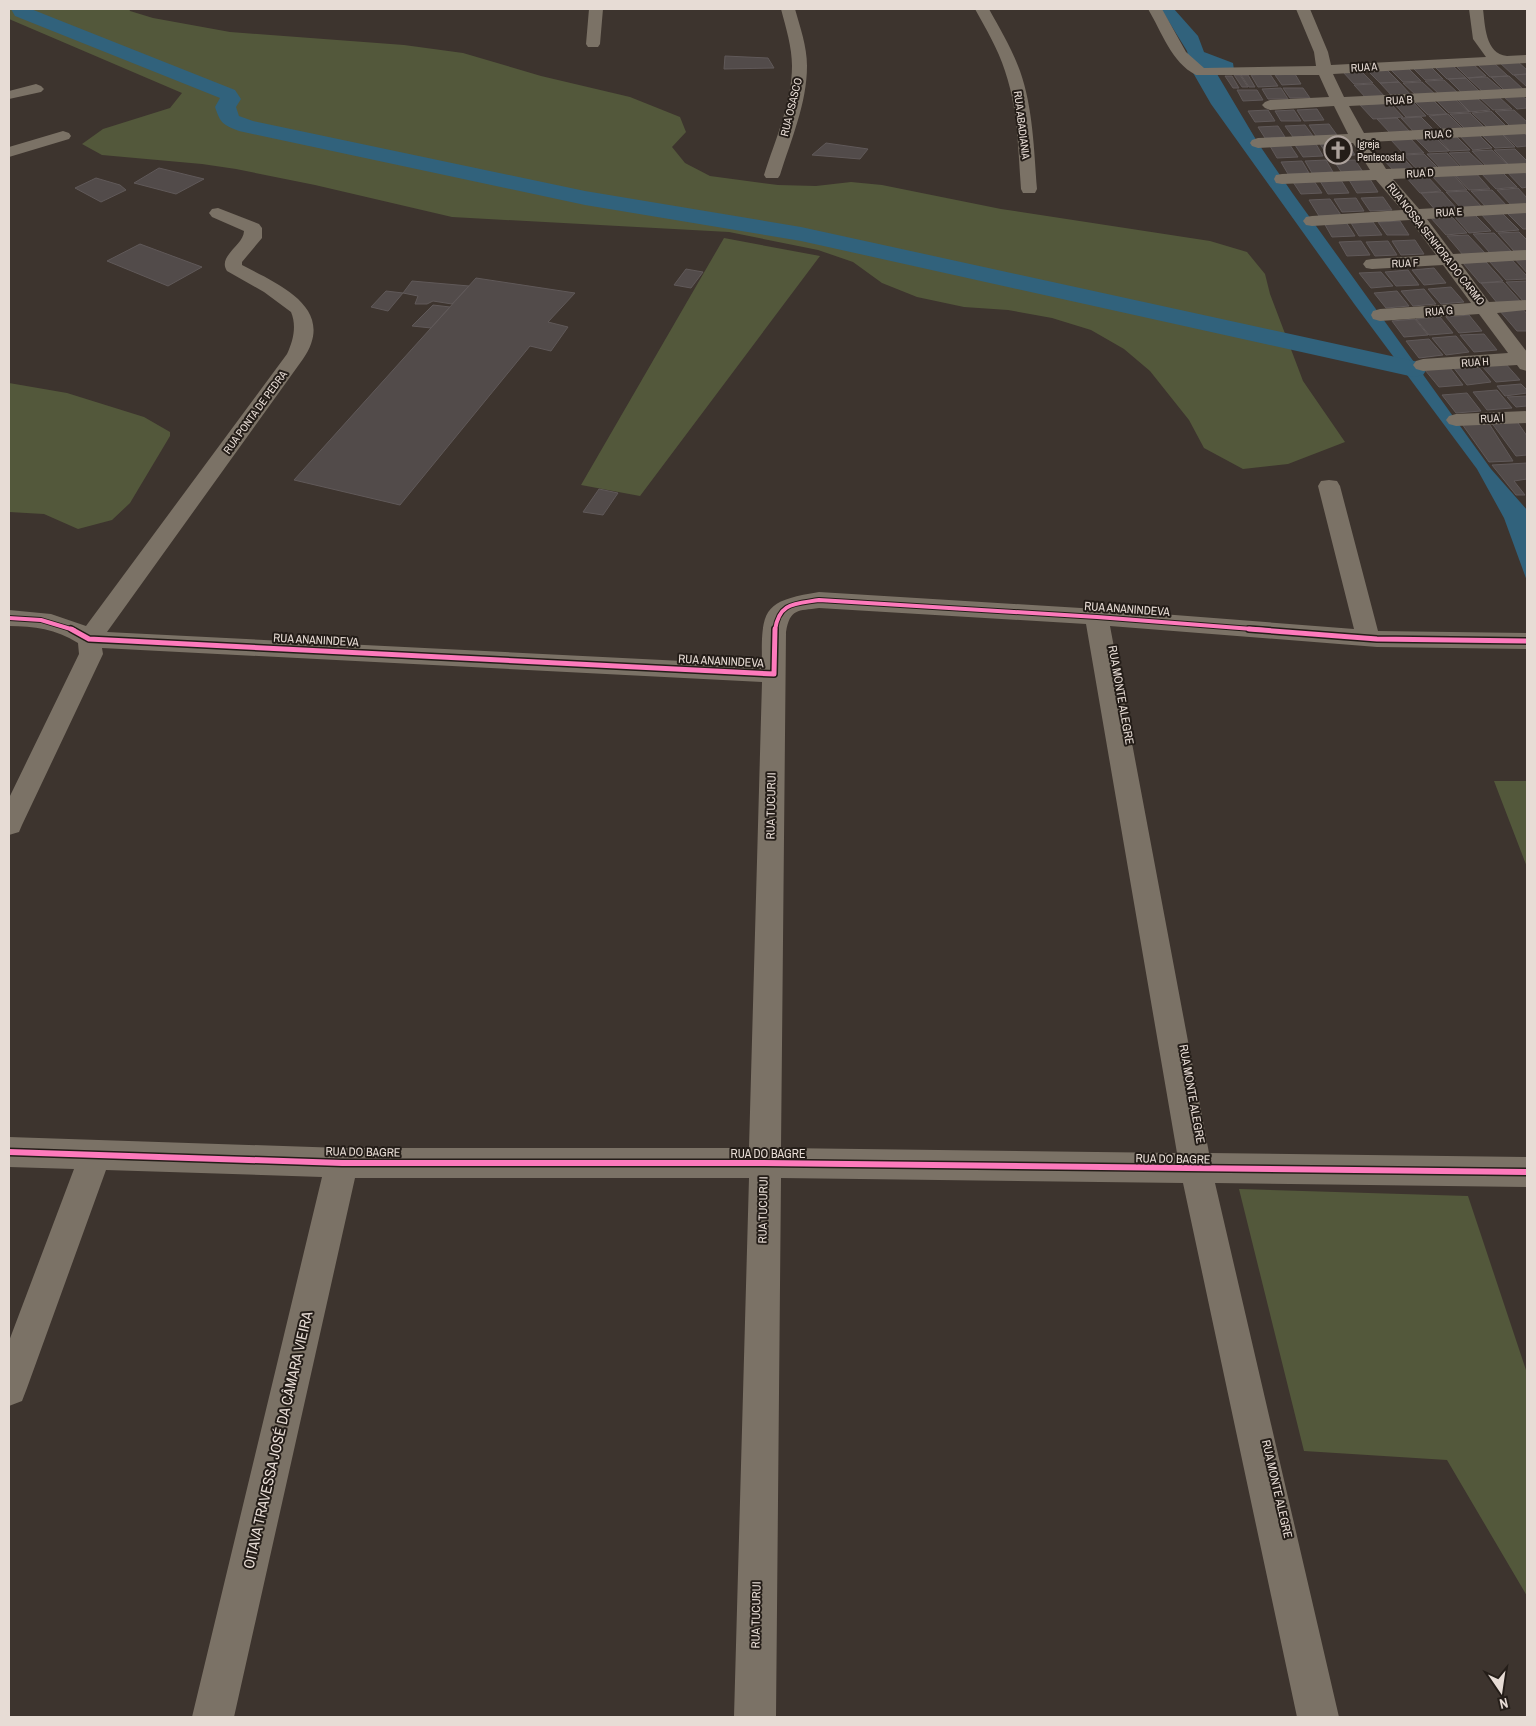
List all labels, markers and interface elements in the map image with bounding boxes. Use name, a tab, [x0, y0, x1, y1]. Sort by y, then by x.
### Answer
street label: RUA A	[1350, 59, 1379, 75]
street label: RUA OSASCO	[777, 76, 805, 138]
street label: RUA ABADIANIA	[1011, 90, 1033, 161]
street label: RUA B	[1385, 92, 1413, 108]
street label: RUA C	[1424, 126, 1453, 142]
church icon: Igreja Pentecostal	[1323, 135, 1353, 165]
place label: Igreja Pentecostal	[1357, 137, 1404, 164]
street label: RUA D	[1406, 165, 1434, 181]
street label: RUA NOSSA SENHORA DO CARMO	[1384, 180, 1488, 308]
street label: RUA E	[1435, 204, 1463, 220]
street label: RUA F	[1391, 256, 1419, 270]
street label: RUA G	[1425, 303, 1453, 319]
street label: RUA H	[1461, 354, 1489, 370]
street label: RUA PONTA DE PEDRA	[220, 367, 291, 456]
street label: RUA I	[1480, 410, 1504, 426]
street label: RUA ANANINDEVA	[1084, 598, 1171, 620]
street label: RUA ANANINDEVA	[273, 630, 360, 650]
street label: RUA MONTE ALEGRE	[1104, 644, 1138, 746]
street label: RUA ANANINDEVA	[678, 651, 765, 671]
street label: RUA TUCURUI	[762, 772, 780, 840]
street label: RUA MONTE ALEGRE	[1175, 1043, 1209, 1145]
street label: RUA DO BAGRE	[325, 1143, 401, 1161]
street label: RUA DO BAGRE	[731, 1146, 805, 1162]
street label: RUA DO BAGRE	[1135, 1150, 1211, 1168]
street label: RUA TUCURUI	[754, 1176, 772, 1244]
street label: OITAVA TRAVESSA JOSÉ DA CÂMARA VIEIRA	[238, 1308, 318, 1571]
street label: RUA MONTE ALEGRE	[1258, 1438, 1296, 1540]
street label: RUA TUCURUI	[747, 1581, 765, 1649]
north arrow	[1476, 1666, 1526, 1716]
text: N	[1498, 1694, 1510, 1713]

